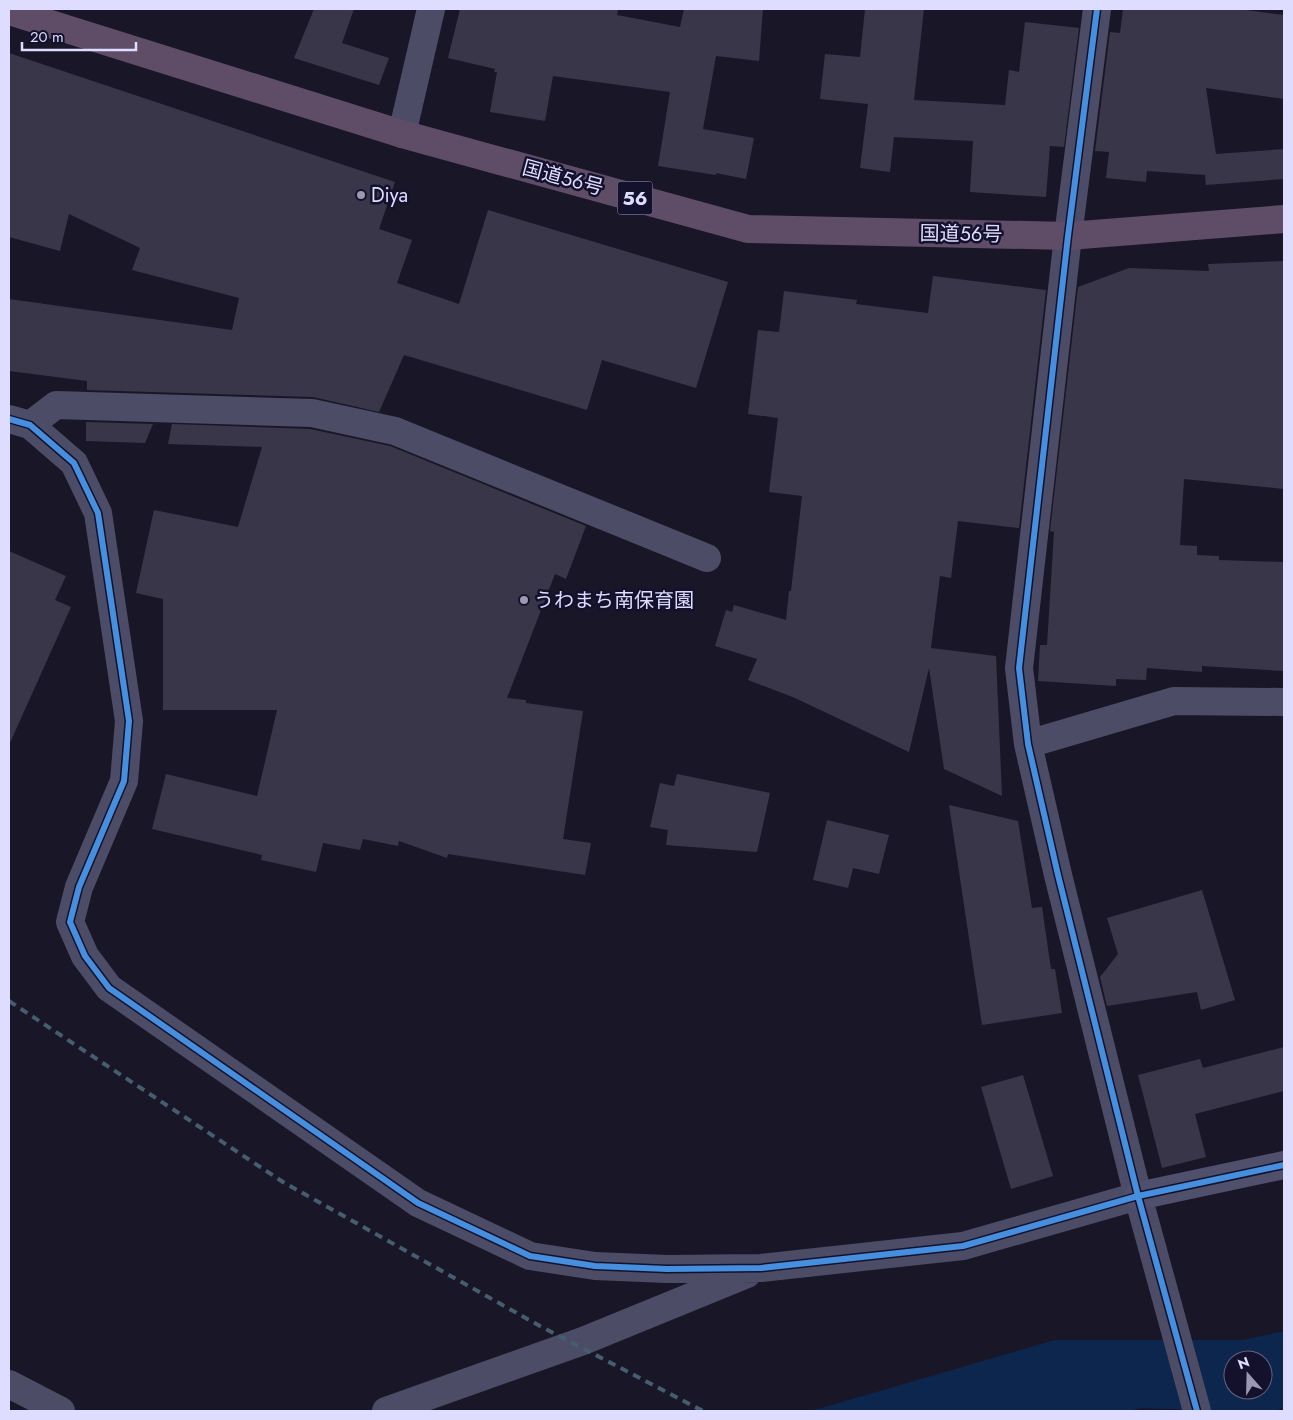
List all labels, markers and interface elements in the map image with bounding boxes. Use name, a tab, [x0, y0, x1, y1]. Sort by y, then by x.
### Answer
scale bar	[22, 20, 136, 52]
text: 20 m	[30, 26, 64, 48]
street label: 国道56号	[519, 153, 607, 203]
place label: Diya	[371, 181, 408, 210]
road number: 56	[618, 182, 652, 214]
marker: Diya	[355, 189, 367, 201]
street label: 国道56号	[919, 219, 1003, 249]
place label: うわまち南保育園	[534, 586, 694, 615]
marker: うわまち南保育園	[518, 594, 530, 606]
north arrow	[1223, 1350, 1273, 1400]
text: N	[1235, 1351, 1252, 1374]

